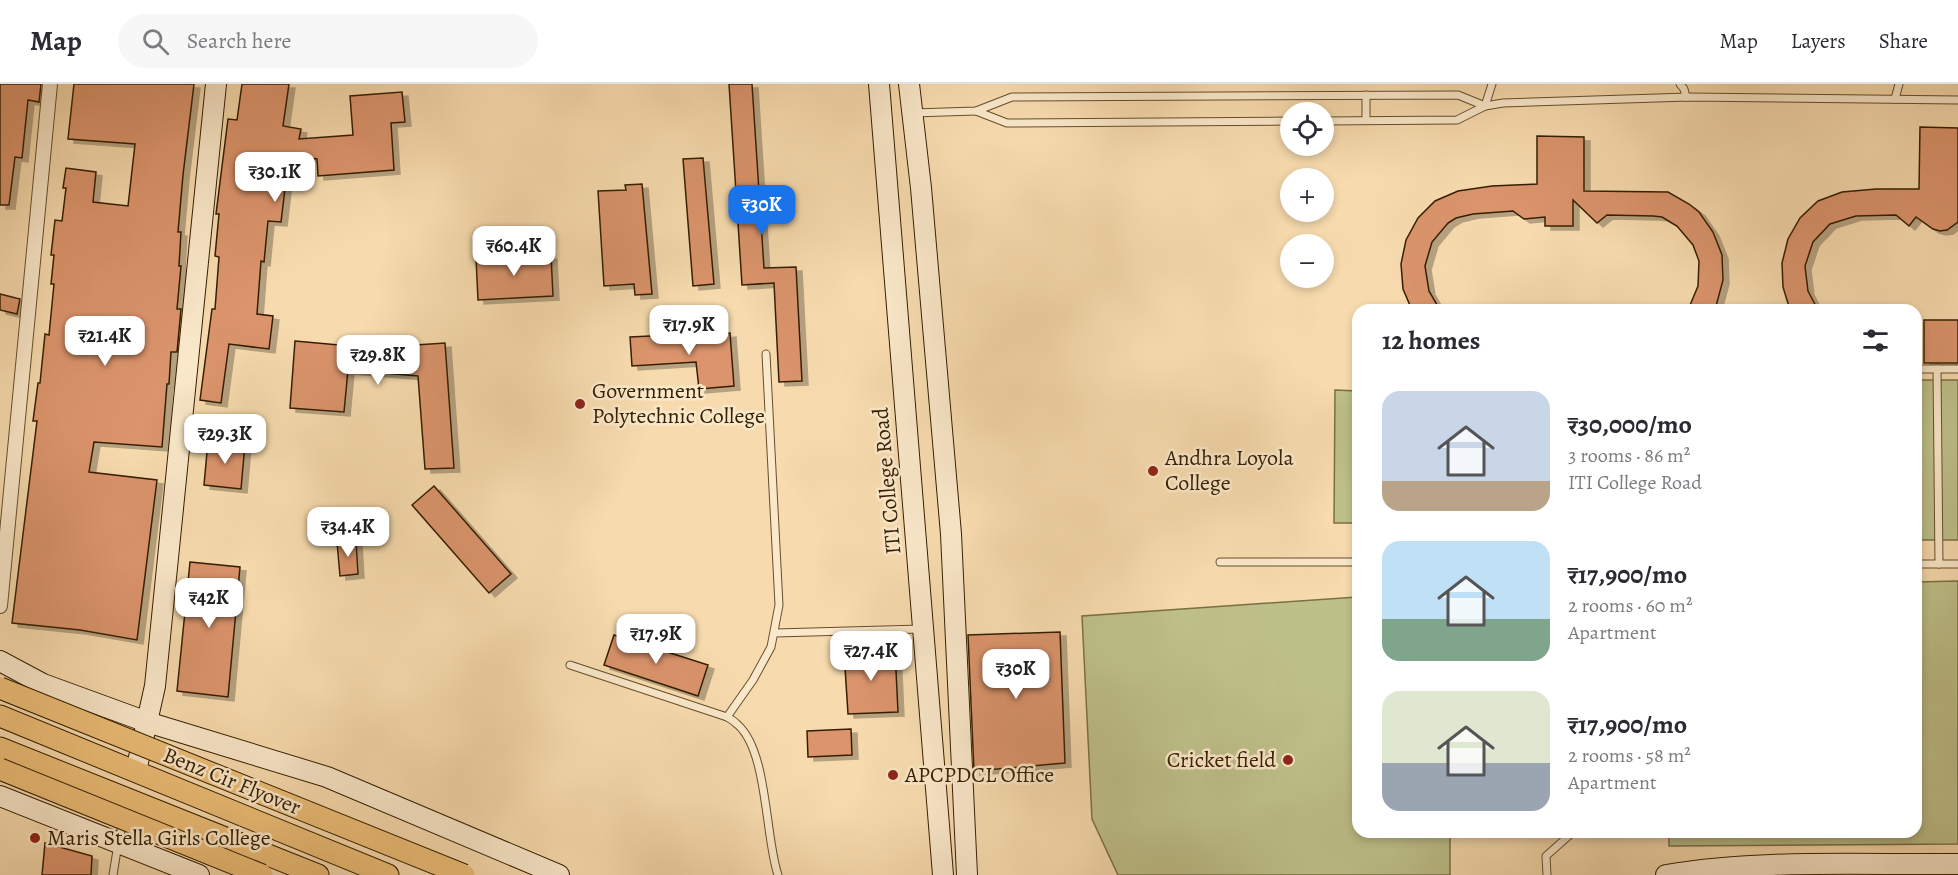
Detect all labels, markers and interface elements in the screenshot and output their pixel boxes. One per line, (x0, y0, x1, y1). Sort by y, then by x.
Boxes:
search box (118, 14, 538, 68)
text: Map (30, 22, 82, 60)
icon: search (139, 25, 172, 58)
text: Search here (187, 26, 291, 56)
text: Map (1719, 27, 1758, 55)
text: Layers (1791, 27, 1846, 55)
text: Share (1879, 27, 1928, 55)
map controls (1280, 102, 1334, 288)
button: locate (1280, 102, 1334, 156)
pin: ₹30.1K (226, 152, 324, 203)
text: ₹30.1K (249, 158, 301, 185)
button: + (1280, 168, 1334, 222)
pin: ₹30K (726, 185, 798, 236)
text: ₹30K (742, 191, 782, 218)
pin: ₹60.4K (465, 226, 563, 277)
text: ₹60.4K (487, 232, 541, 259)
button: − (1280, 234, 1334, 288)
pin: ₹17.9K (640, 305, 738, 356)
text: ₹17.9K (663, 311, 715, 338)
pin: ₹21.4K (56, 316, 154, 367)
text: ₹21.4K (79, 322, 131, 349)
text: 12 homes (1382, 323, 1480, 358)
icon: filters (1859, 324, 1892, 357)
pin: ₹29.8K (329, 335, 427, 386)
text: ₹29.8K (351, 341, 405, 368)
place label: Government Polytechnic College (592, 376, 765, 431)
marker: Government Polytechnic College (573, 397, 587, 411)
street label: ITI College Road (866, 406, 908, 556)
text: ₹30,000/mo (1568, 407, 1692, 442)
pin: ₹29.3K (176, 414, 274, 465)
icon: home (1430, 415, 1502, 487)
text: ₹29.3K (198, 420, 252, 447)
text: 3 rooms · 86 m² (1568, 442, 1690, 469)
place label: Andhra Loyola College (1164, 443, 1294, 498)
marker: Andhra Loyola College (1146, 464, 1160, 478)
text: ITI College Road (1568, 469, 1702, 496)
pin: ₹34.4K (299, 507, 397, 558)
text: ₹34.4K (321, 513, 375, 540)
text: ₹17,900/mo (1568, 557, 1687, 592)
icon: home (1430, 565, 1502, 637)
pin: ₹42K (173, 578, 245, 629)
text: ₹42K (189, 584, 229, 611)
text: 2 rooms · 60 m² (1568, 592, 1692, 619)
pin: ₹17.9K (607, 614, 705, 665)
text: Apartment (1568, 619, 1657, 646)
text: ₹17.9K (630, 620, 682, 647)
pin: ₹27.4K (822, 631, 920, 682)
text: ₹27.4K (844, 637, 898, 664)
pin: ₹30K (980, 649, 1052, 700)
text: ₹30K (996, 655, 1036, 682)
text: ₹17,900/mo (1568, 707, 1687, 742)
icon: home (1430, 715, 1502, 787)
street label: Benz Cir Flyover (159, 740, 305, 822)
text: 2 rooms · 58 m² (1568, 742, 1691, 769)
place label: Cricket field (1167, 745, 1276, 775)
marker: Cricket field (1281, 753, 1295, 767)
place label: APCPDCL Office (904, 760, 1054, 790)
marker: APCPDCL Office (886, 768, 900, 782)
text: Apartment (1568, 769, 1657, 796)
place label: Maris Stella Girls College (47, 823, 271, 853)
marker: Maris Stella Girls College (28, 831, 42, 845)

